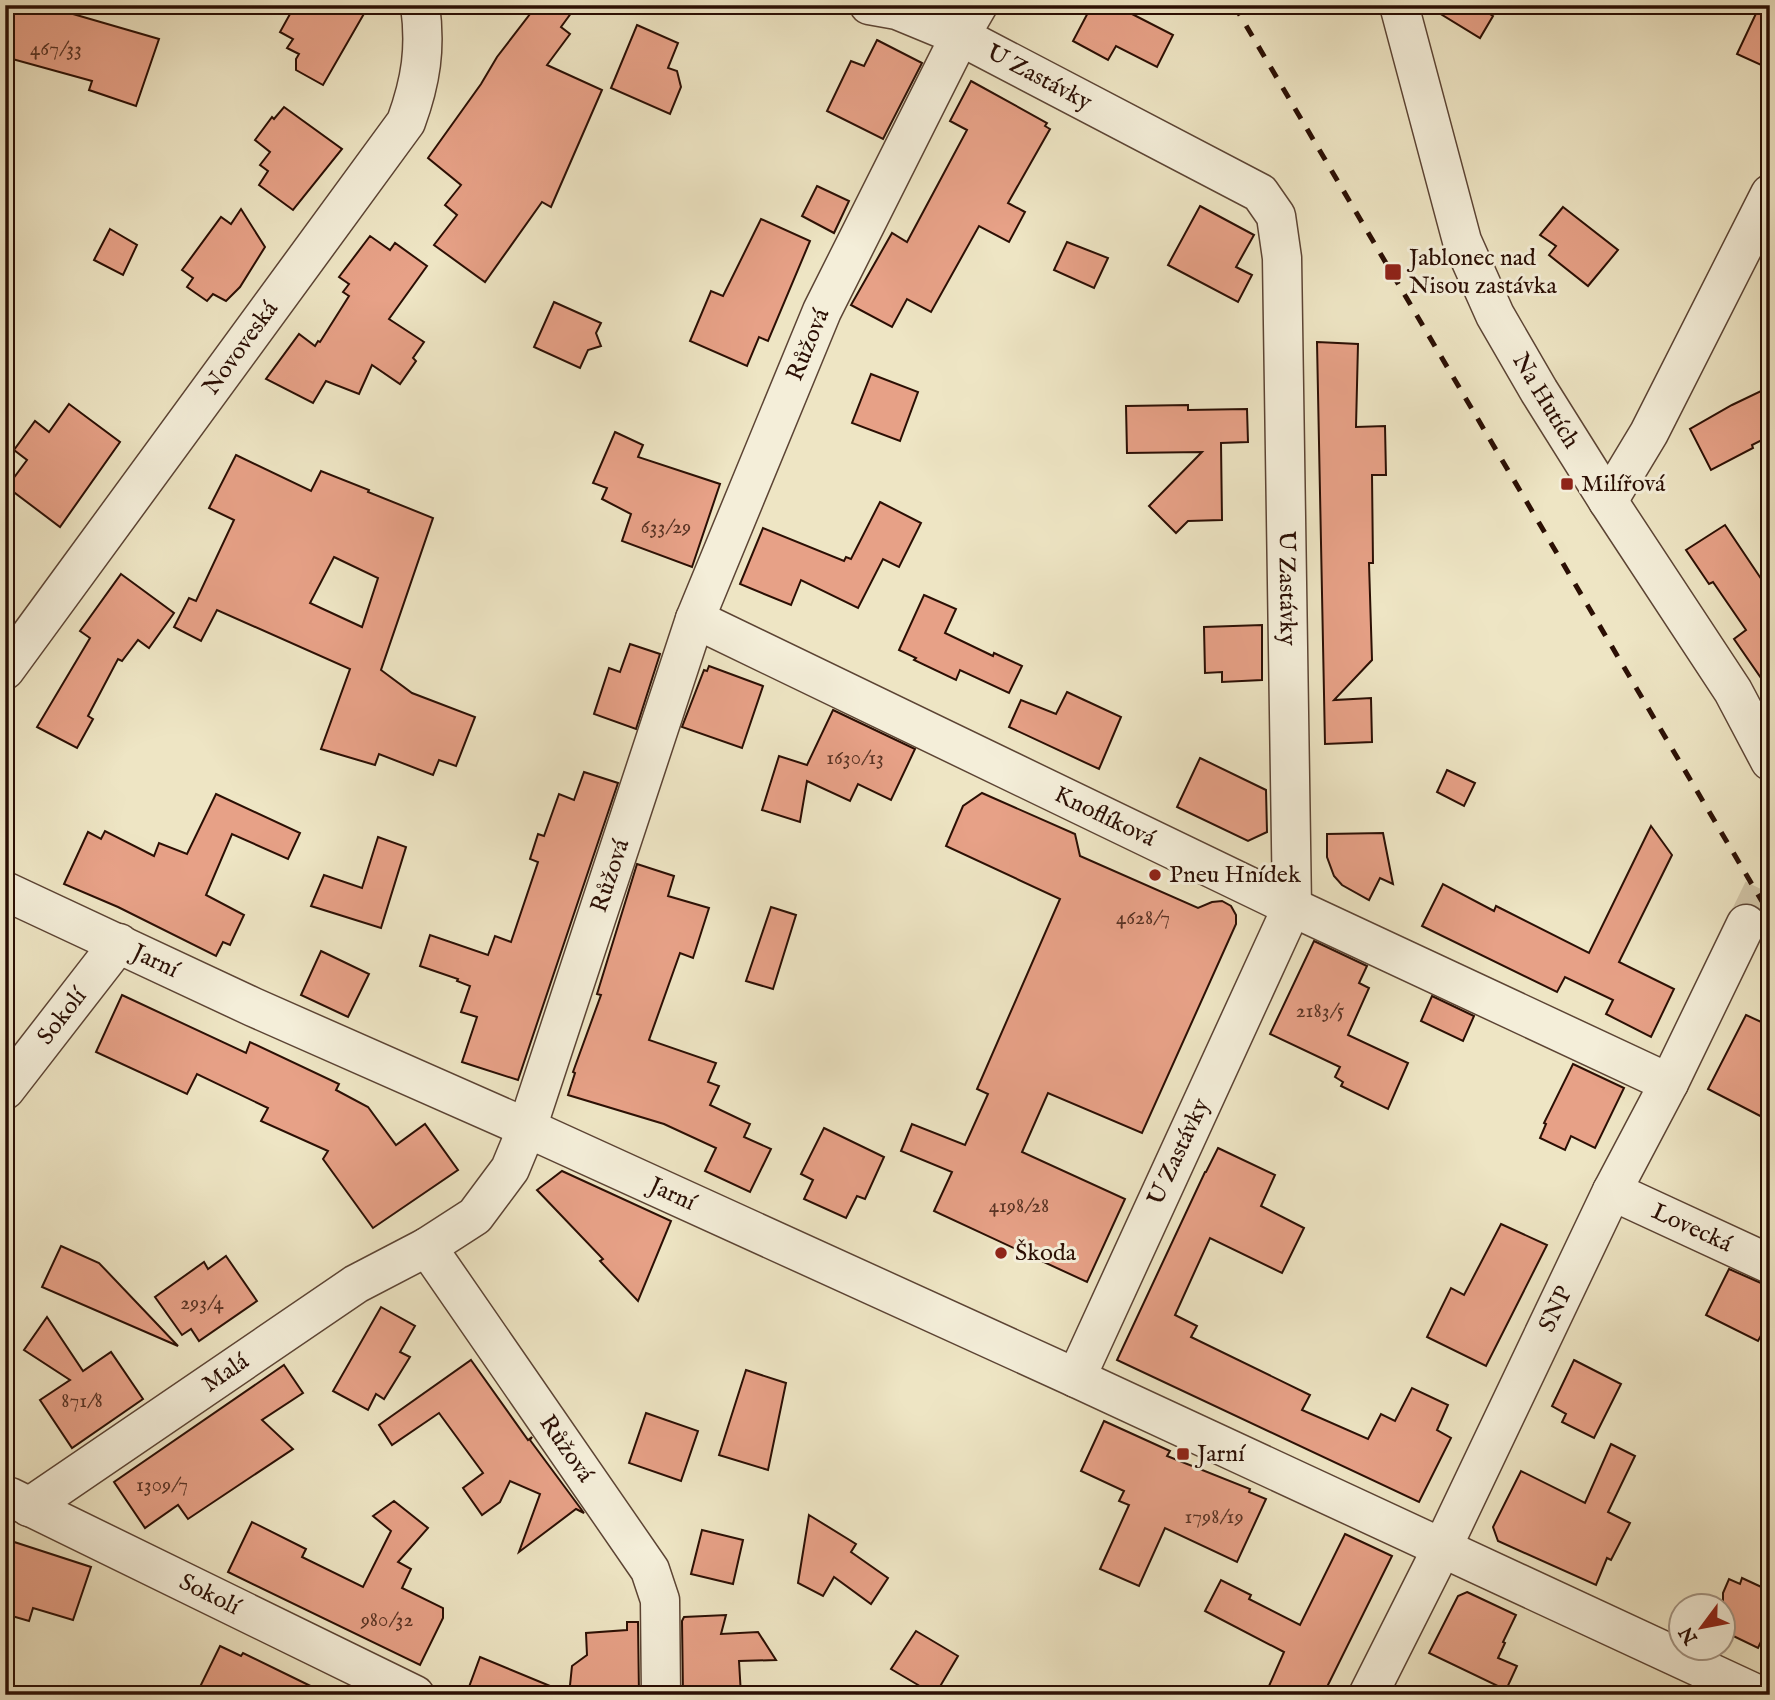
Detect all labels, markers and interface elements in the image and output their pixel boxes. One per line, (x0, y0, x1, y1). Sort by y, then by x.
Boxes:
house number: 467/33 (30, 36, 82, 63)
street label: U Zastávky (981, 37, 1097, 118)
place label: Jablonec nad Nisou zastávka (1406, 243, 1557, 302)
marker: Jablonec nad Nisou zastávka (1383, 262, 1403, 282)
street label: Novoveská (196, 294, 286, 401)
street label: Růžová (779, 303, 837, 385)
street label: Na Hutích (1505, 348, 1587, 454)
place label: Milířová (1581, 469, 1666, 500)
marker: Milířová (1559, 476, 1575, 492)
house number: 633/29 (641, 514, 691, 541)
street label: U Zastávky (1271, 531, 1303, 646)
house number: 1630/13 (826, 745, 884, 772)
street label: Knoflíková (1049, 779, 1161, 855)
street label: Růžová (584, 834, 637, 916)
place label: Pneu Hnídek (1169, 860, 1301, 891)
marker: Pneu Hnídek (1147, 867, 1163, 883)
house number: 4628/7 (1116, 905, 1170, 932)
street label: Jarní (125, 936, 185, 986)
street label: Sokolí (30, 981, 95, 1051)
house number: 2183/5 (1296, 998, 1345, 1025)
street label: U Zastávky (1141, 1093, 1217, 1210)
street label: Jarní (642, 1169, 702, 1219)
house number: 4198/28 (989, 1193, 1049, 1220)
street label: Lovecká (1647, 1196, 1738, 1260)
place label: Škoda (1015, 1238, 1077, 1269)
marker: Škoda (993, 1245, 1009, 1261)
street label: SNP (1532, 1281, 1580, 1337)
house number: 293/4 (180, 1290, 224, 1317)
street label: Malá (196, 1346, 255, 1400)
house number: 871/8 (61, 1388, 103, 1415)
street label: Růžová (532, 1409, 601, 1489)
place label: Jarní (1194, 1439, 1246, 1470)
marker: Jarní (1175, 1446, 1191, 1462)
house number: 1309/7 (136, 1472, 188, 1499)
house number: 1798/19 (1184, 1504, 1244, 1531)
street label: Sokolí (174, 1567, 246, 1623)
north arrow (1666, 1592, 1736, 1662)
house number: 980/32 (360, 1607, 413, 1634)
text: N (1674, 1621, 1704, 1649)

